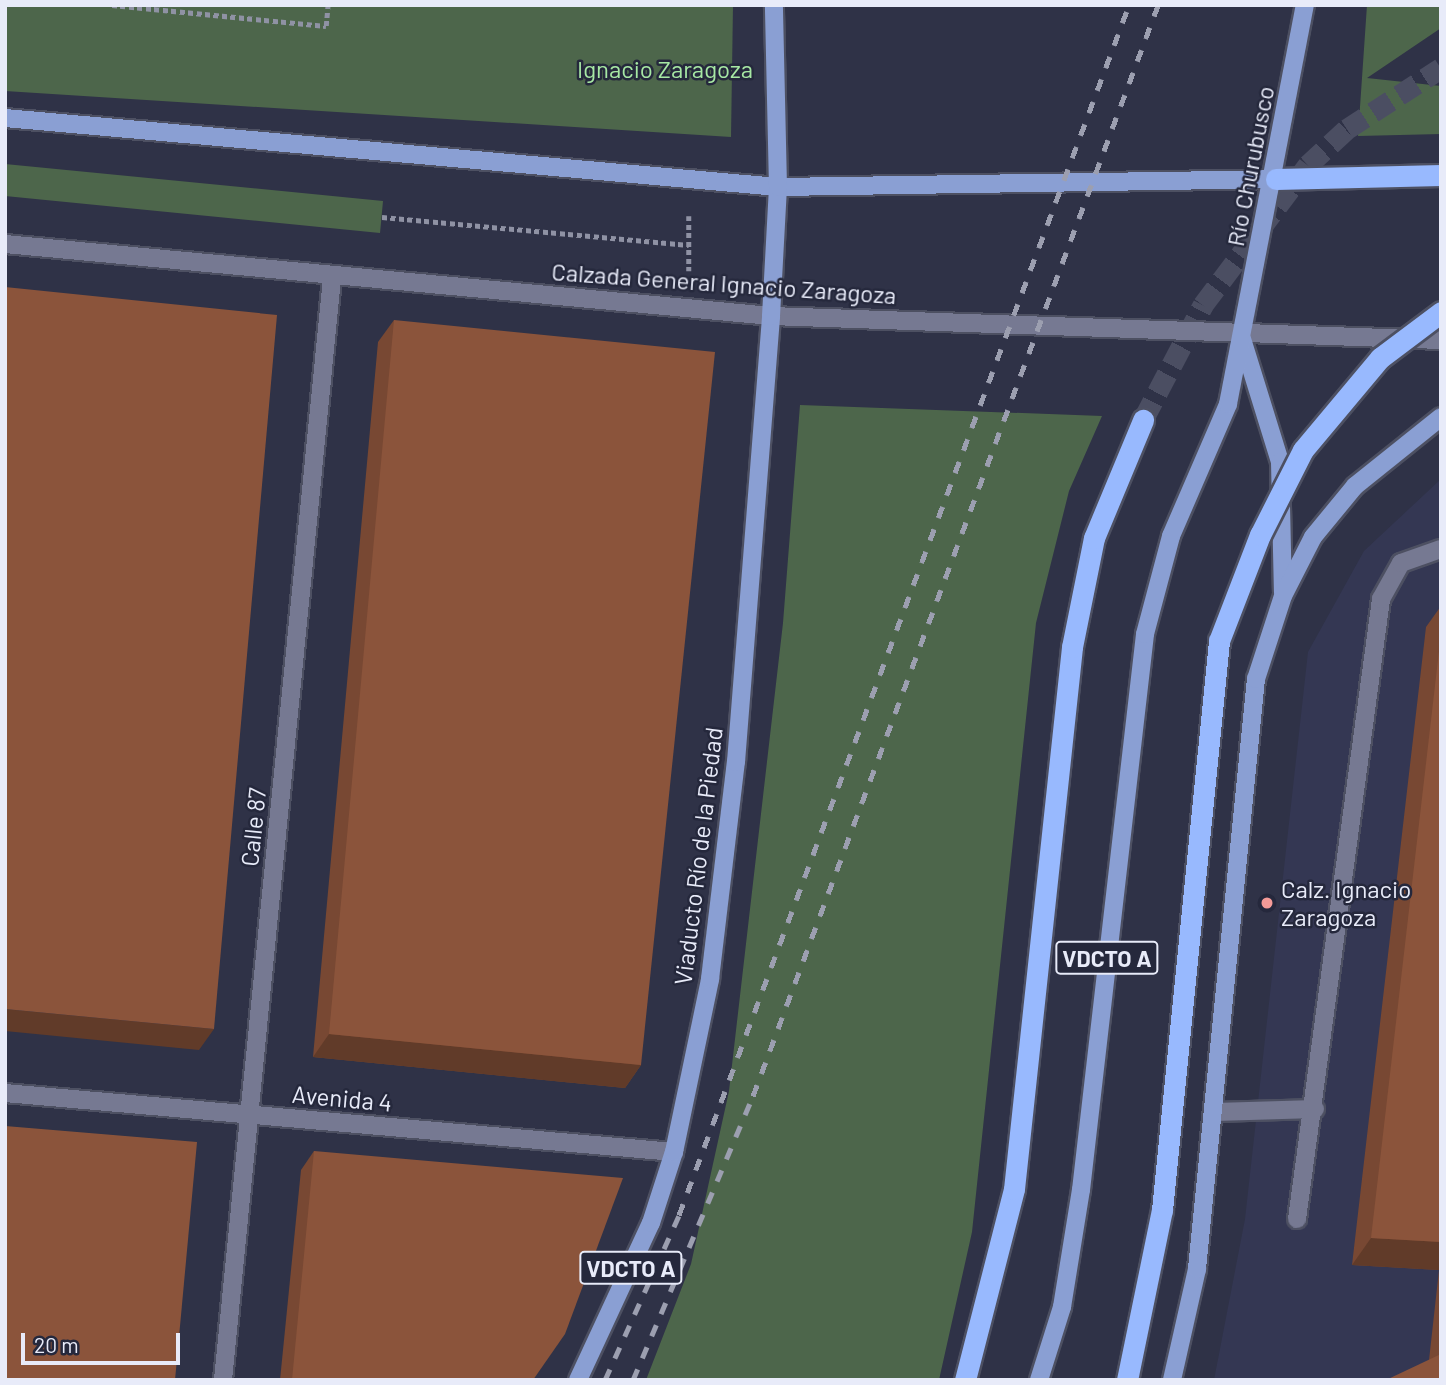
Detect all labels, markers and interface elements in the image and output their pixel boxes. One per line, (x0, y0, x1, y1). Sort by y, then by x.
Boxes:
park label: Ignacio Zaragoza (577, 55, 753, 83)
street label: Río Churubusco (1220, 83, 1280, 249)
street label: Calzada General Ignacio Zaragoza (551, 257, 897, 309)
street label: Viaducto Río de la Piedad (668, 725, 728, 987)
street label: Calle 87 (235, 786, 271, 868)
place label: Calz. Ignacio Zaragoza (1281, 875, 1411, 931)
marker: Calz. Ignacio Zaragoza (1259, 895, 1275, 911)
road number: VDCTO A (1054, 939, 1160, 978)
street label: Avenida 4 (291, 1079, 393, 1117)
road number: VDCTO A (578, 1248, 684, 1288)
scale bar (24, 1318, 184, 1362)
text: 20 m (34, 1332, 79, 1357)

